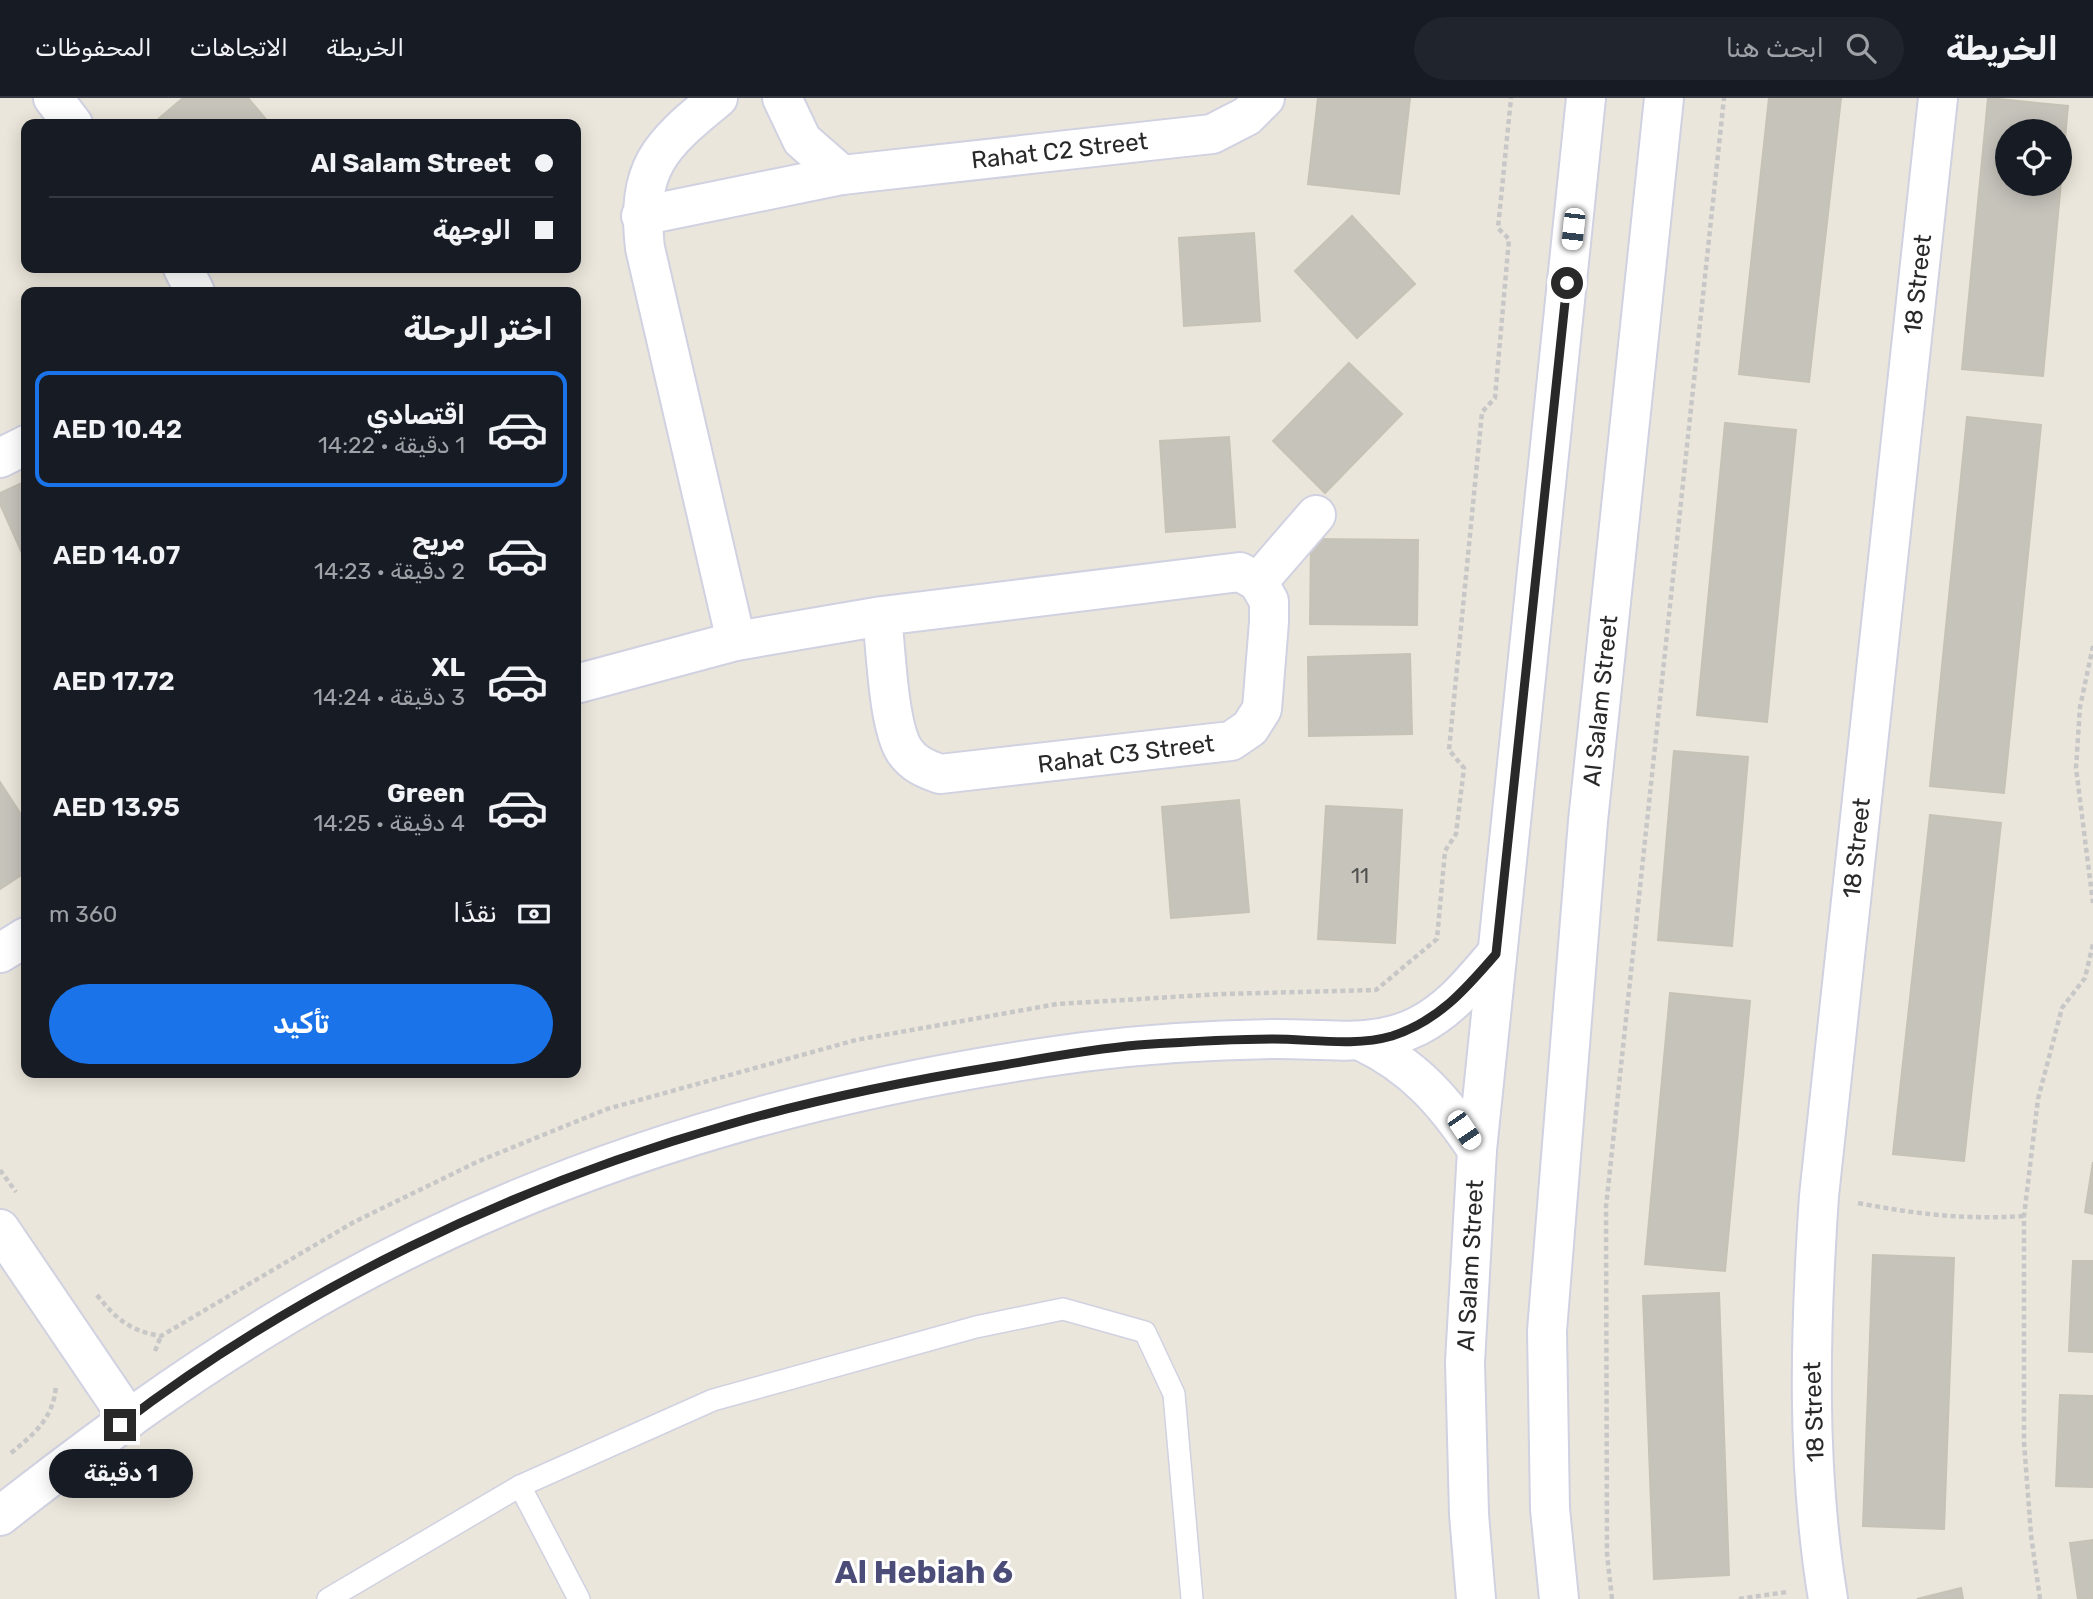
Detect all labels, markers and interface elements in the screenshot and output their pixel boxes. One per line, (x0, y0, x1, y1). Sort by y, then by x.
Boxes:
search box (1414, 17, 1904, 80)
icon: search (1842, 29, 1880, 67)
text: الخريطة (1946, 29, 2058, 68)
text: ابحث هنا (1726, 33, 1824, 64)
text: المحفوظات (35, 34, 152, 62)
text: الاتجاهات (190, 34, 288, 62)
text: الخريطة (326, 34, 404, 62)
map controls (1995, 119, 2072, 196)
button: locate (1995, 119, 2072, 196)
street label: Rahat C2 Street (970, 127, 1149, 175)
text: Al Salam Street (311, 148, 511, 179)
car (1561, 207, 1586, 251)
text: الوجهة (433, 215, 511, 246)
street label: 18 Street (1898, 233, 1937, 336)
route start (1551, 267, 1583, 299)
text: اختر الرحلة (403, 310, 553, 348)
icon: car (486, 398, 549, 461)
text: اقتصادي (366, 400, 465, 431)
text: AED 10.42 (53, 414, 182, 445)
text: 1 دقيقة · 14:22 (318, 431, 465, 459)
icon: car (486, 524, 549, 587)
text: مريح (412, 526, 465, 557)
text: AED 14.07 (53, 540, 180, 571)
text: 2 دقيقة · 14:23 (314, 557, 465, 585)
street label: Al Salam Street (1578, 614, 1624, 788)
icon: car (486, 650, 549, 713)
text: XL (432, 652, 465, 683)
text: AED 17.72 (53, 666, 175, 697)
text: 3 دقيقة · 14:24 (313, 683, 465, 711)
street label: Rahat C3 Street (1036, 729, 1216, 779)
icon: car (486, 776, 549, 839)
text: Green (387, 778, 465, 809)
text: AED 13.95 (53, 792, 180, 823)
street label: 18 Street (1837, 796, 1876, 900)
text: 4 دقيقة · 14:25 (313, 809, 465, 837)
house number: 11 (1351, 863, 1369, 888)
icon: cash (515, 895, 553, 933)
text: نقدًا (453, 898, 497, 929)
text: 360 m (49, 900, 117, 928)
button: تأكيد (49, 984, 553, 1064)
car (1444, 1107, 1485, 1153)
street label: Al Salam Street (1452, 1179, 1489, 1352)
street label: 18 Street (1798, 1361, 1830, 1463)
route end (104, 1409, 136, 1441)
callout: 1 دقيقة (48, 1450, 192, 1498)
text: 1 دقيقة (84, 1459, 158, 1487)
district label: Al Hebiah 6 (835, 1553, 1013, 1591)

